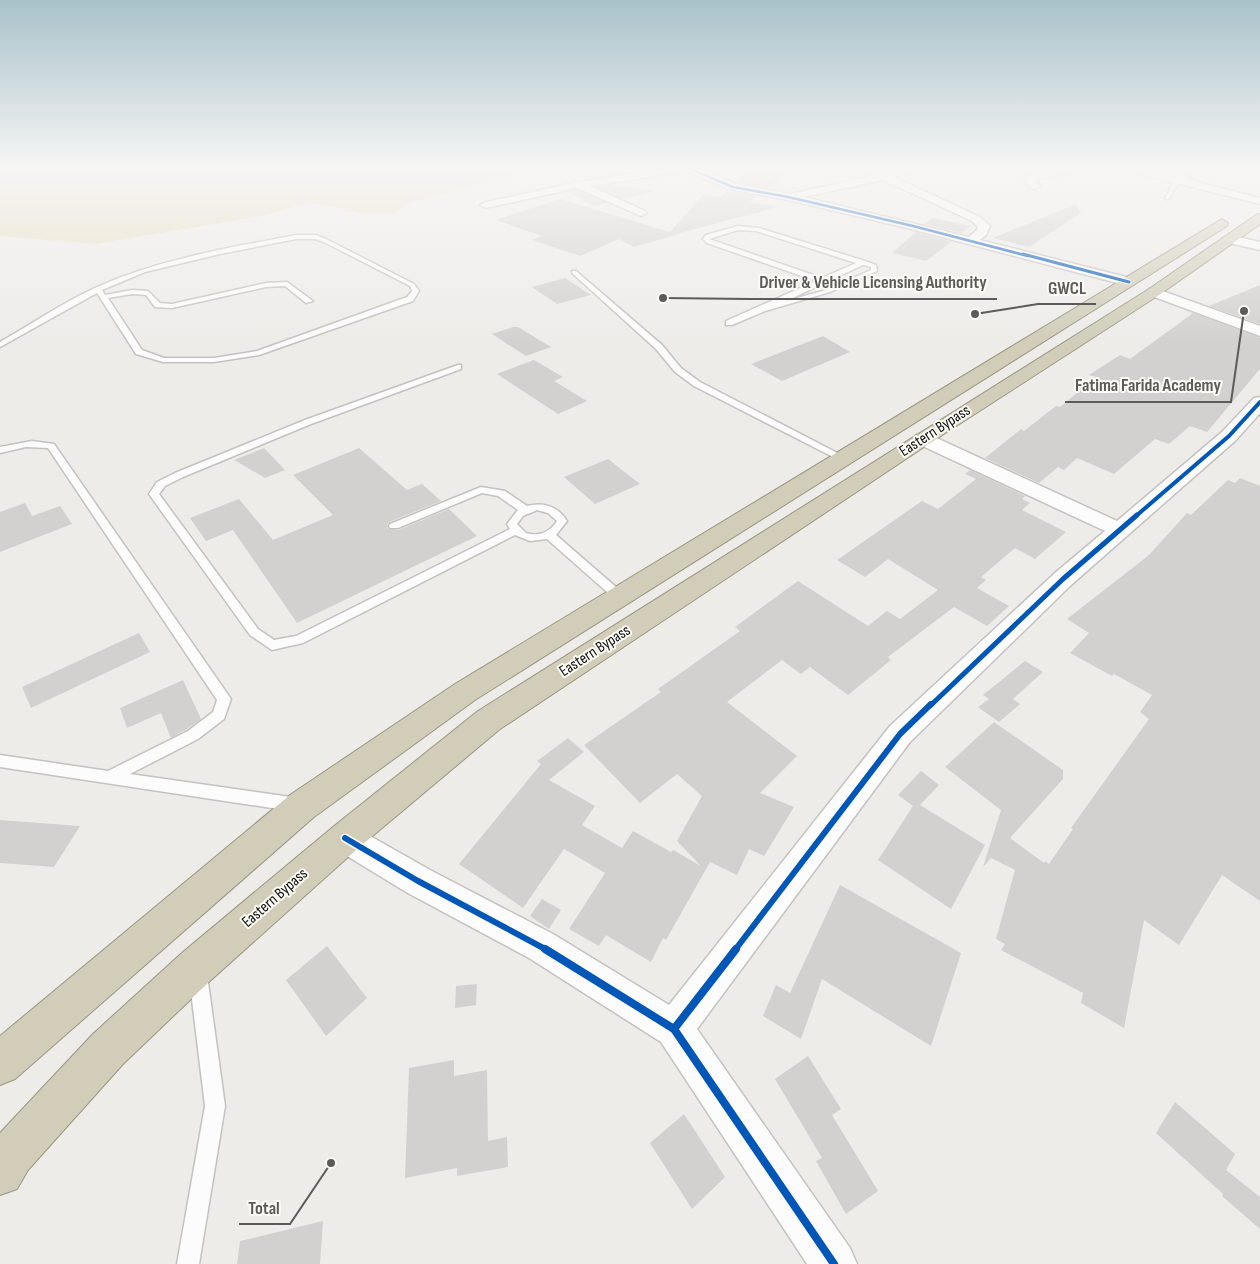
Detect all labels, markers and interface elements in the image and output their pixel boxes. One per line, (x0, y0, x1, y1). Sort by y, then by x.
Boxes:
callout: Driver & Vehicle Licensing Authority (749, 266, 997, 299)
callout: GWCL (1038, 271, 1096, 304)
text: Driver & Vehicle Licensing Authority (759, 272, 987, 293)
text: GWCL (1048, 278, 1086, 299)
callout: Fatima Farida Academy (1065, 369, 1231, 402)
text: Fatima Farida Academy (1075, 375, 1221, 396)
street label: Eastern Bypass (896, 401, 974, 461)
street label: Eastern Bypass (556, 621, 634, 681)
street label: Eastern Bypass (238, 864, 312, 932)
callout: Total (239, 1191, 290, 1224)
text: Total (248, 1198, 280, 1219)

